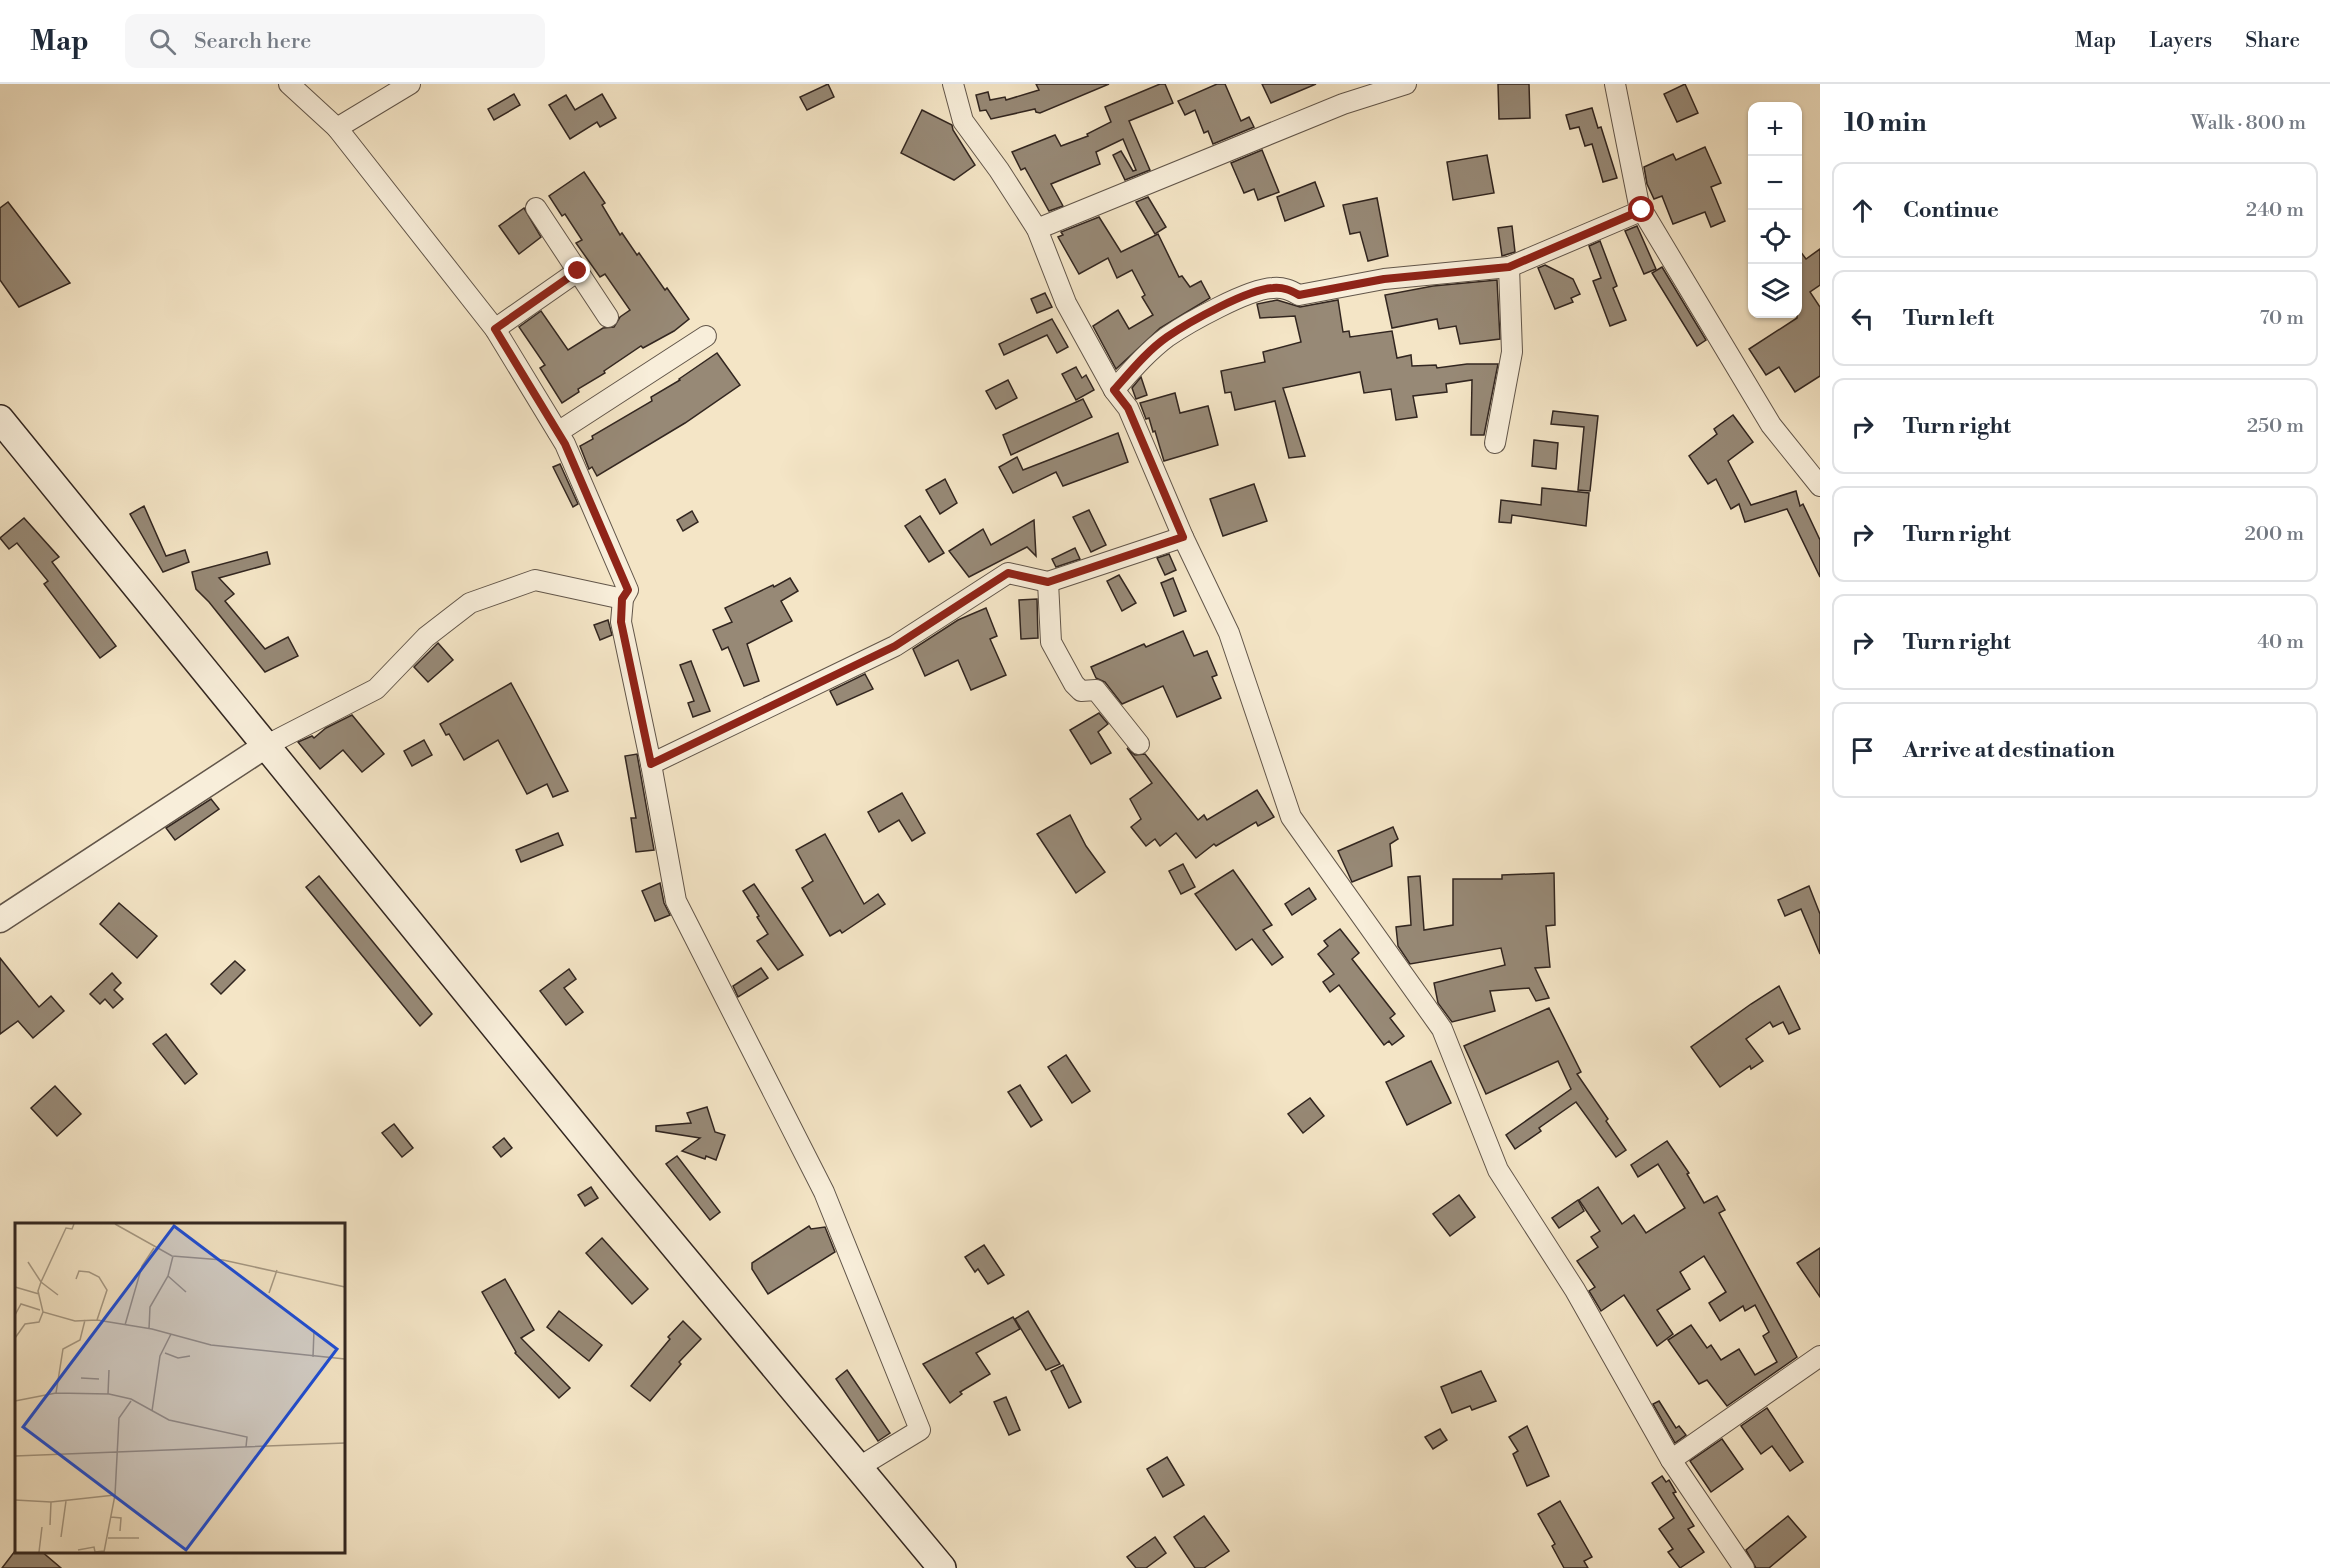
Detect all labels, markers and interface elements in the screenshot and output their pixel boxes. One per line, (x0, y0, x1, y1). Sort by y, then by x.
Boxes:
search box (125, 14, 545, 68)
text: Map (30, 24, 89, 59)
icon: search (146, 25, 179, 58)
text: Search here (194, 28, 311, 55)
text: Map (2075, 28, 2116, 54)
text: Layers (2149, 28, 2212, 54)
text: Share (2245, 28, 2300, 54)
map controls (1748, 102, 1802, 318)
button: + (1748, 102, 1802, 156)
text: 10 min (1844, 107, 1927, 139)
text: Walk · 800 m (2191, 111, 2306, 136)
button: − (1748, 156, 1802, 210)
icon: ahead (1846, 194, 1879, 227)
route start (1628, 196, 1654, 222)
text: Continue (1903, 197, 1999, 224)
text: 240 m (2246, 198, 2304, 223)
button: locate (1748, 210, 1802, 264)
route end (564, 257, 590, 283)
button: layers (1748, 264, 1802, 318)
icon: left (1846, 302, 1879, 335)
text: Turn left (1903, 305, 1994, 332)
text: 70 m (2260, 306, 2304, 331)
icon: right (1846, 410, 1879, 443)
text: Turn right (1903, 413, 2011, 440)
text: 250 m (2247, 414, 2304, 439)
icon: right (1846, 518, 1879, 551)
text: Turn right (1903, 521, 2011, 548)
text: 200 m (2244, 522, 2304, 547)
icon: right (1846, 626, 1879, 659)
text: Turn right (1903, 629, 2011, 656)
text: 40 m (2257, 630, 2304, 655)
icon: arrive (1846, 734, 1879, 767)
text: Arrive at destination (1903, 737, 2115, 764)
inset map (15, 1223, 345, 1553)

